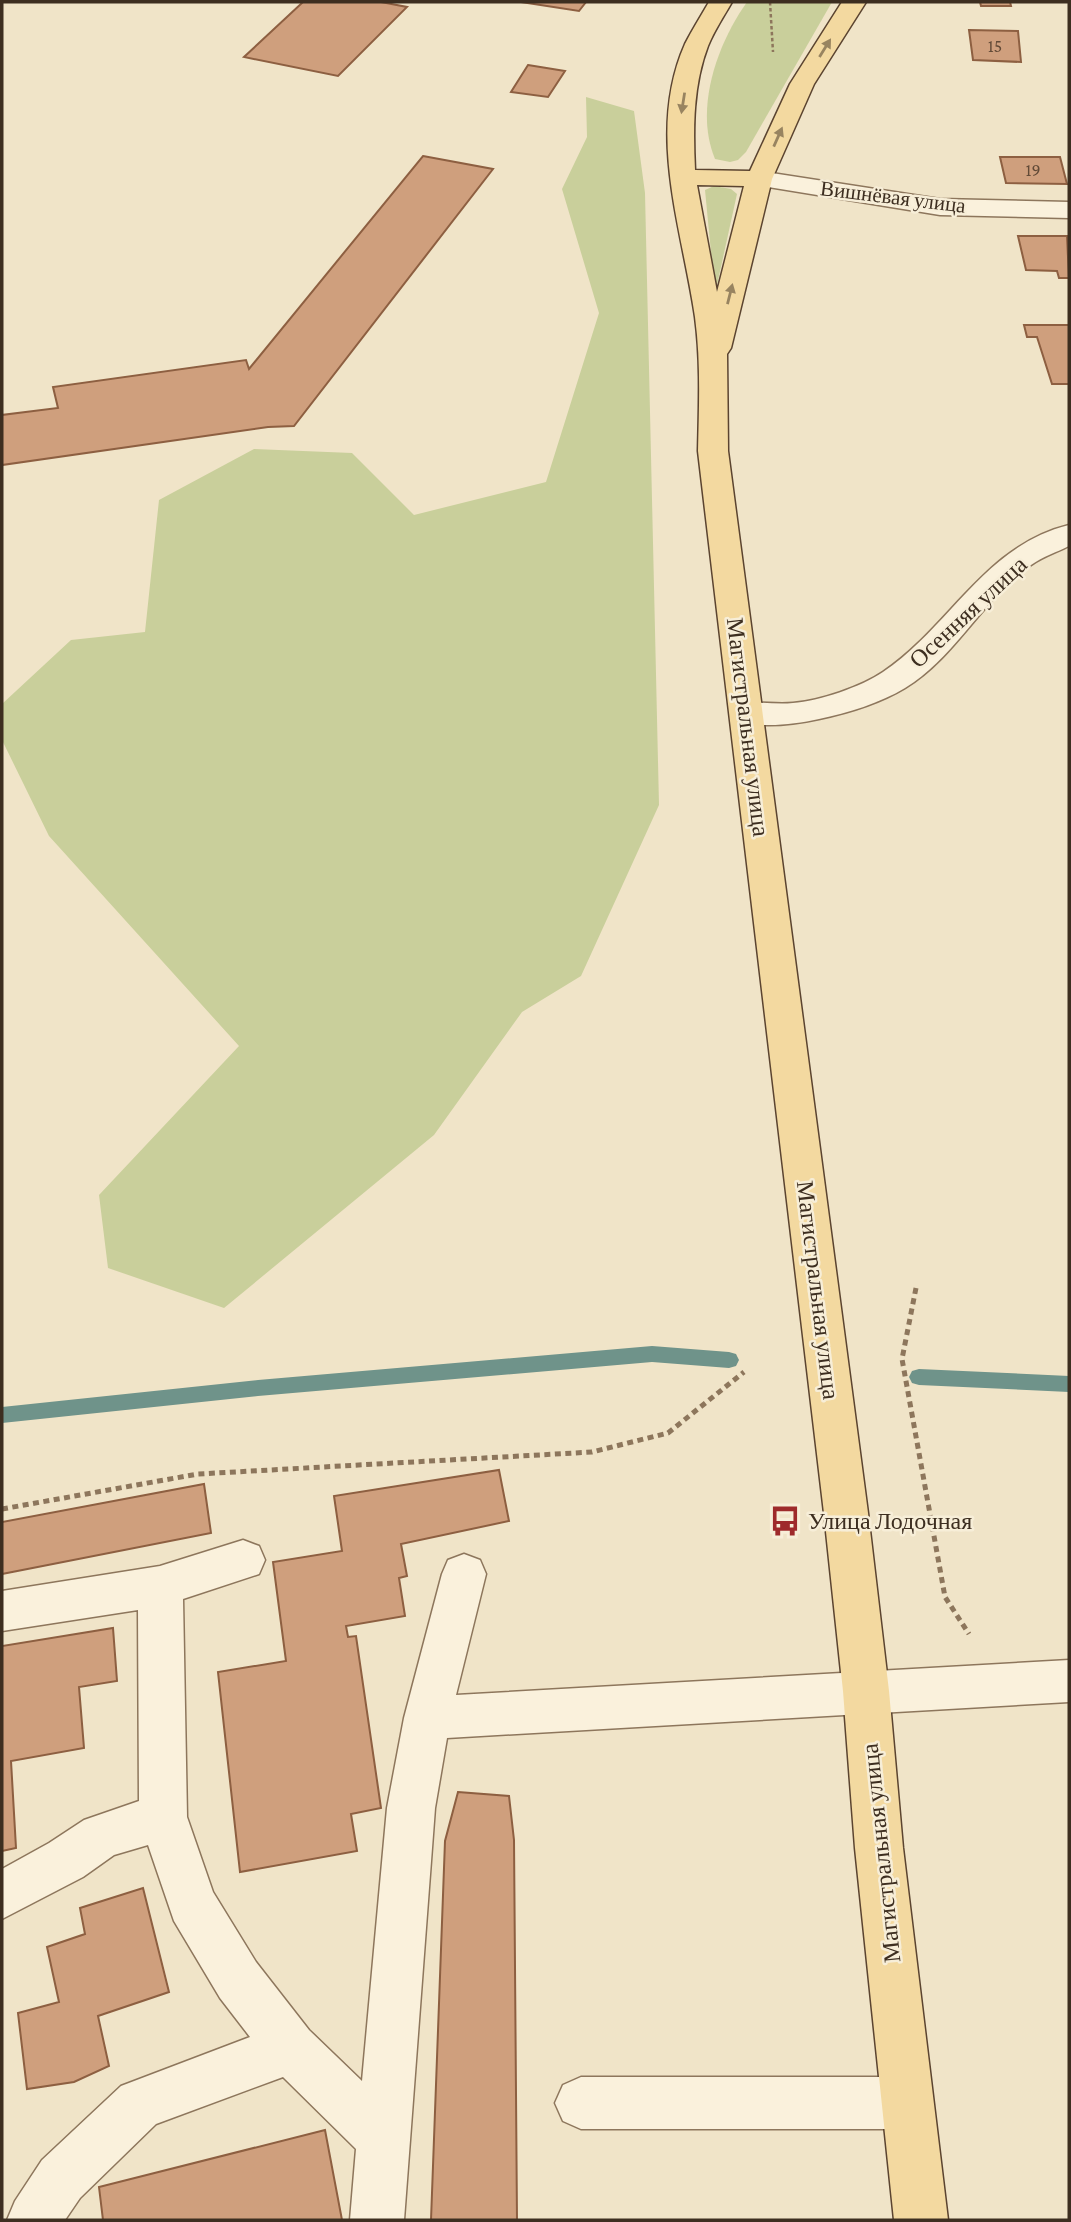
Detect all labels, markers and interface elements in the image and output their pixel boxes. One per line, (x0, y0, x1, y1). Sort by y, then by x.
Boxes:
house number: 15 (988, 36, 1002, 56)
one-way arrow (818, 38, 831, 58)
one-way arrow (677, 92, 688, 114)
one-way arrow (772, 127, 784, 147)
house number: 19 (1025, 160, 1041, 180)
street label: Вишнёвая улица (819, 176, 968, 218)
one-way arrow (725, 283, 736, 305)
street label: Осенняя улица (903, 550, 1032, 673)
street label: Магистральная улица (722, 616, 775, 838)
street label: Магистральная улица (792, 1179, 845, 1401)
bus stop icon: Улица Лодочная (768, 1504, 802, 1538)
place label: Улица Лодочная (808, 1507, 972, 1534)
street label: Магистральная улица (856, 1742, 905, 1964)

